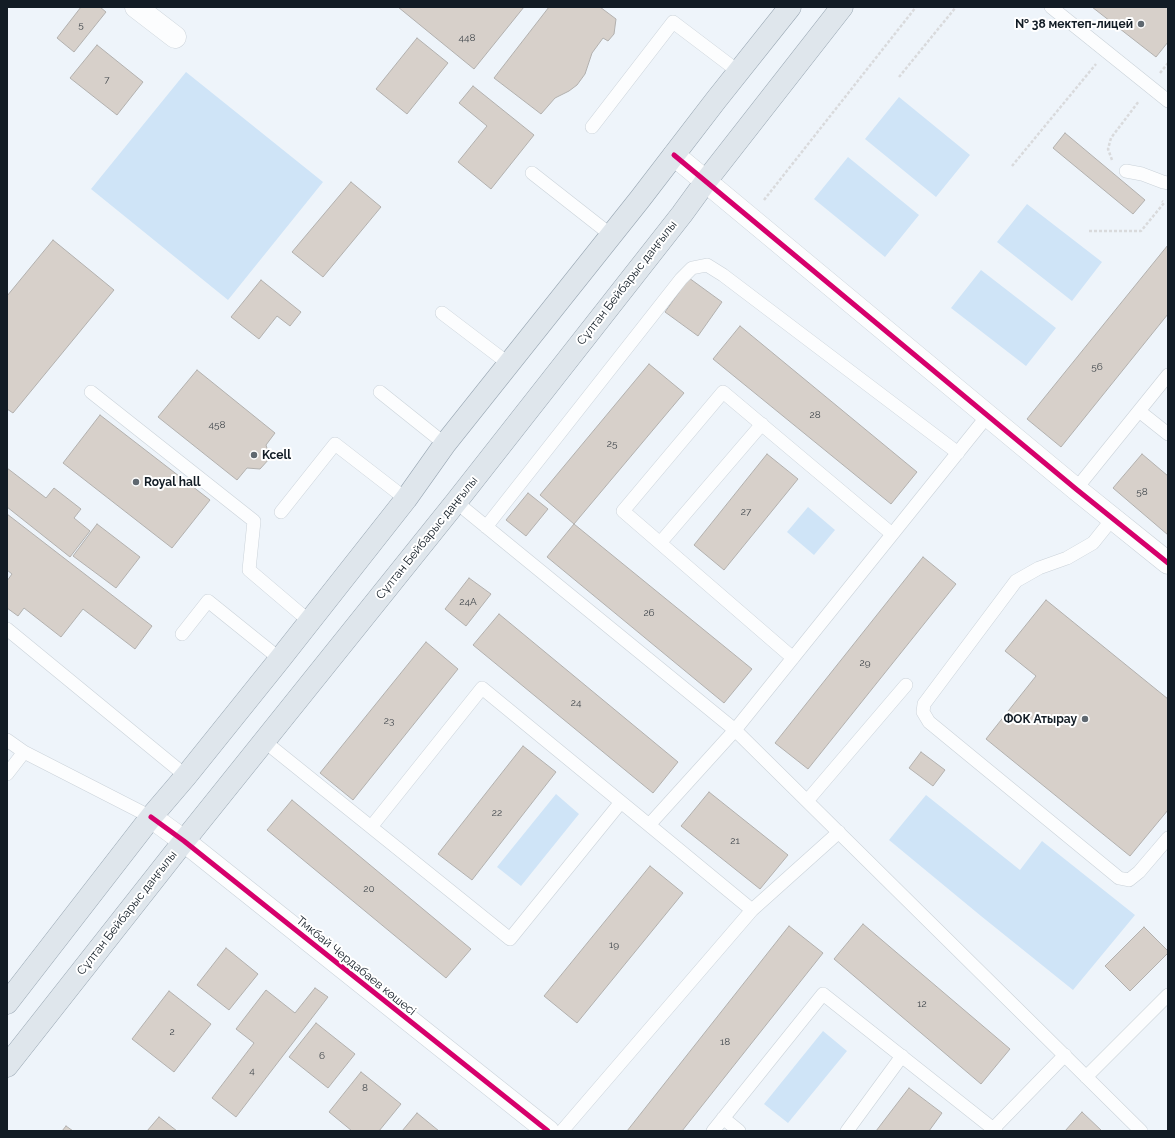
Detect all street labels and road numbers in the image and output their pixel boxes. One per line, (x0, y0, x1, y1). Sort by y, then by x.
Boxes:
street label: Сұлтан Бейбарыс даңғылы (574, 218, 680, 348)
street label: Сұлтан Бейбарыс даңғылы (373, 474, 481, 602)
street label: Сұлтан Бейбарыс даңғылы (74, 848, 180, 978)
street label: Тмкбай Чердабаев көшесі (293, 913, 419, 1019)

